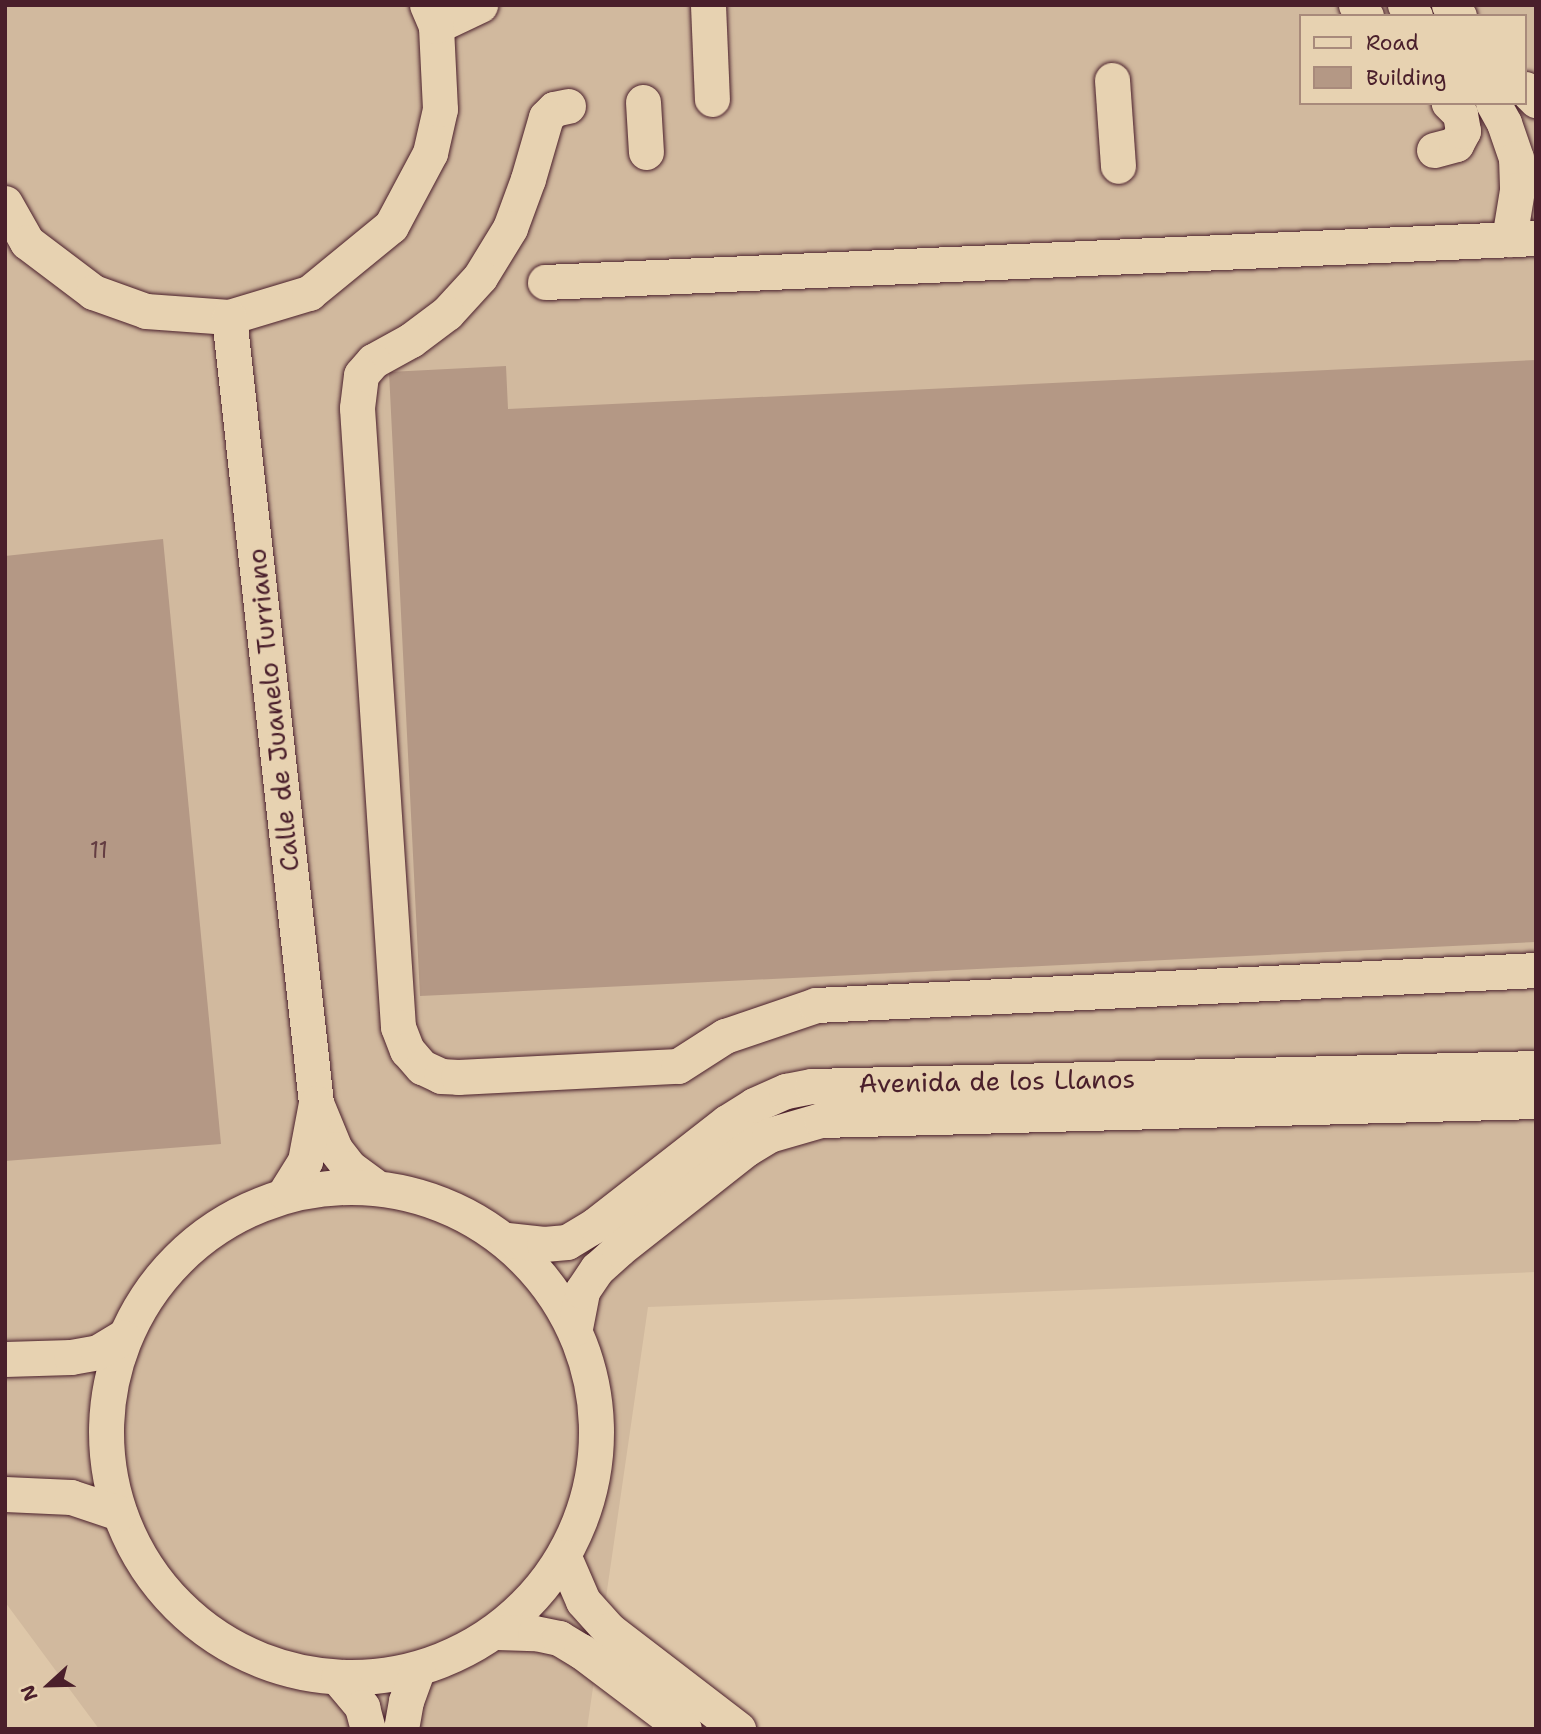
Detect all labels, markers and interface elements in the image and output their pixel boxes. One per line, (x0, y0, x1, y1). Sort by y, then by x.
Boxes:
legend (1300, 14, 1527, 105)
text: Road (1366, 29, 1419, 57)
text: Building (1366, 64, 1446, 92)
street label: Calle de Juanelo Turriano (241, 547, 305, 873)
house number: 11 (90, 836, 108, 864)
street label: Avenida de los Llanos (858, 1063, 1136, 1099)
north arrow (14, 1650, 84, 1720)
text: N (15, 1681, 43, 1705)

